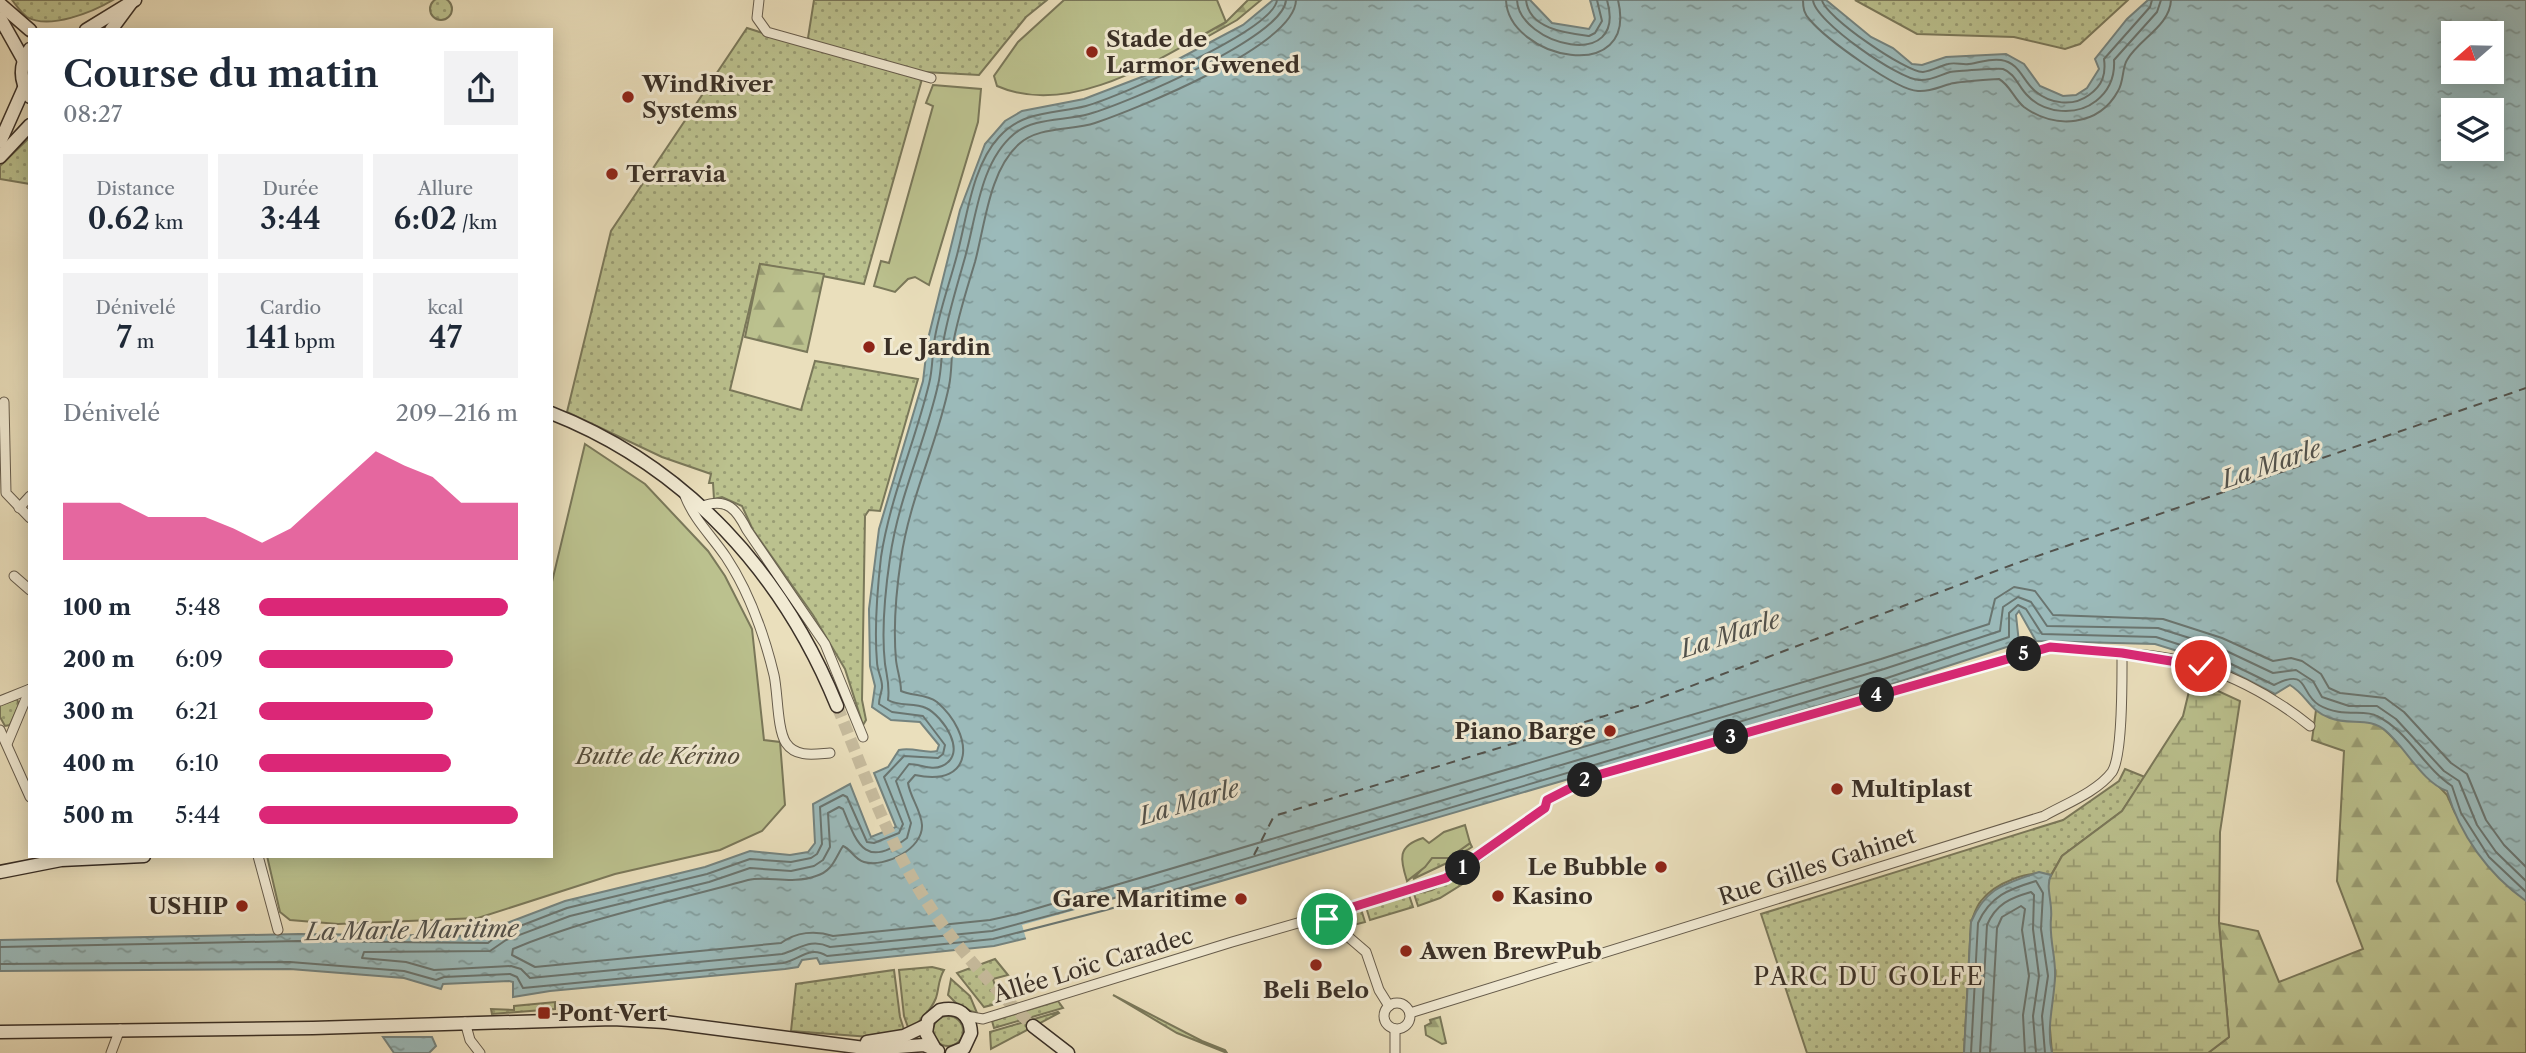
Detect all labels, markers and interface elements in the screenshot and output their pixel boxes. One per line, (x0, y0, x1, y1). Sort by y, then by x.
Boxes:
north arrow (2441, 21, 2504, 84)
map controls (2441, 21, 2504, 161)
place label: Stade de Larmor Gwened (1106, 25, 1301, 79)
marker: Stade de Larmor Gwened (1084, 44, 1100, 60)
text: Course du matin (63, 50, 379, 97)
button: share (444, 51, 518, 125)
place label: WindRiver Systems (641, 70, 774, 124)
marker: WindRiver Systems (620, 89, 636, 105)
button: layers (2441, 98, 2504, 161)
text: 08:27 (63, 100, 122, 128)
place label: Terravia (626, 160, 727, 188)
marker: Terravia (604, 166, 620, 182)
text: Distance (96, 177, 175, 200)
text: Durée (262, 177, 319, 200)
text: Allure (418, 177, 473, 200)
text: 0.62 (88, 200, 150, 237)
text: 3:44 (260, 200, 321, 237)
text: 6:02 (394, 200, 457, 237)
text: km (150, 211, 183, 234)
text: /km (457, 211, 497, 234)
text: Dénivelé (95, 296, 176, 319)
text: Cardio (260, 296, 321, 319)
text: kcal (428, 296, 463, 319)
text: 7 (116, 319, 132, 356)
text: 141 (246, 319, 290, 356)
text: 47 (429, 319, 462, 356)
text: m (132, 330, 155, 353)
text: bpm (290, 330, 335, 353)
place label: Le Jardin (883, 333, 991, 361)
marker: Le Jardin (861, 339, 877, 355)
text: Dénivelé (63, 399, 160, 427)
text: 209–216 m (396, 399, 518, 427)
water label: La Marle (2216, 433, 2326, 495)
text: 100 m (63, 593, 131, 621)
text: 5:48 (175, 593, 221, 621)
water label: La Marle (1674, 604, 1785, 664)
pin: 5 (2007, 636, 2042, 672)
pin (2171, 636, 2231, 696)
text: 5 (2018, 642, 2029, 665)
text: 200 m (63, 645, 135, 673)
text: 6:09 (175, 645, 223, 673)
icon: check (2182, 647, 2220, 685)
pin: 4 (1860, 678, 1895, 712)
text: 4 (1871, 683, 1882, 706)
text: 300 m (63, 697, 134, 725)
text: 6:21 (175, 697, 218, 725)
place label: Piano Barge (1454, 717, 1596, 745)
pin: 3 (1714, 720, 1748, 754)
marker: Piano Barge (1602, 723, 1618, 739)
text: 3 (1725, 725, 1736, 748)
park label: Butte de Kérino (574, 742, 740, 770)
text: 400 m (63, 749, 135, 777)
text: 6:10 (175, 749, 219, 777)
pin: 2 (1568, 762, 1602, 798)
text: 2 (1579, 768, 1590, 791)
water label: La Marle (1133, 773, 1244, 832)
place label: Multiplast (1851, 775, 1973, 803)
marker: Multiplast (1829, 781, 1845, 797)
text: 500 m (63, 801, 134, 829)
text: 5:44 (175, 801, 221, 829)
street label: Rue Gilles Gahinet (1715, 821, 1919, 911)
pin: 1 (1446, 850, 1480, 886)
place label: Le Bubble (1527, 853, 1647, 881)
text: 1 (1458, 856, 1467, 879)
marker: Le Bubble (1653, 859, 1669, 875)
place label: Kasino (1512, 882, 1593, 910)
place label: Gare Maritime (1053, 885, 1227, 913)
marker: Kasino (1490, 888, 1506, 904)
pin (1297, 889, 1357, 949)
marker: Gare Maritime (1233, 891, 1249, 907)
place label: USHIP (148, 892, 228, 920)
marker: USHIP (234, 898, 250, 914)
icon: arrive (1308, 900, 1346, 938)
water label: La Marle Maritime (303, 914, 520, 946)
street label: Allée Loïc Caradec (989, 921, 1196, 1009)
place label: Awen BrewPub (1419, 937, 1602, 965)
marker: Awen BrewPub (1398, 943, 1414, 959)
marker: Beli Belo (1308, 957, 1324, 973)
district label: PARC DU GOLFE (1753, 962, 1985, 991)
place label: Beli Belo (1263, 976, 1369, 1004)
place label: Pont Vert (558, 999, 668, 1027)
marker: Pont Vert (536, 1005, 552, 1021)

